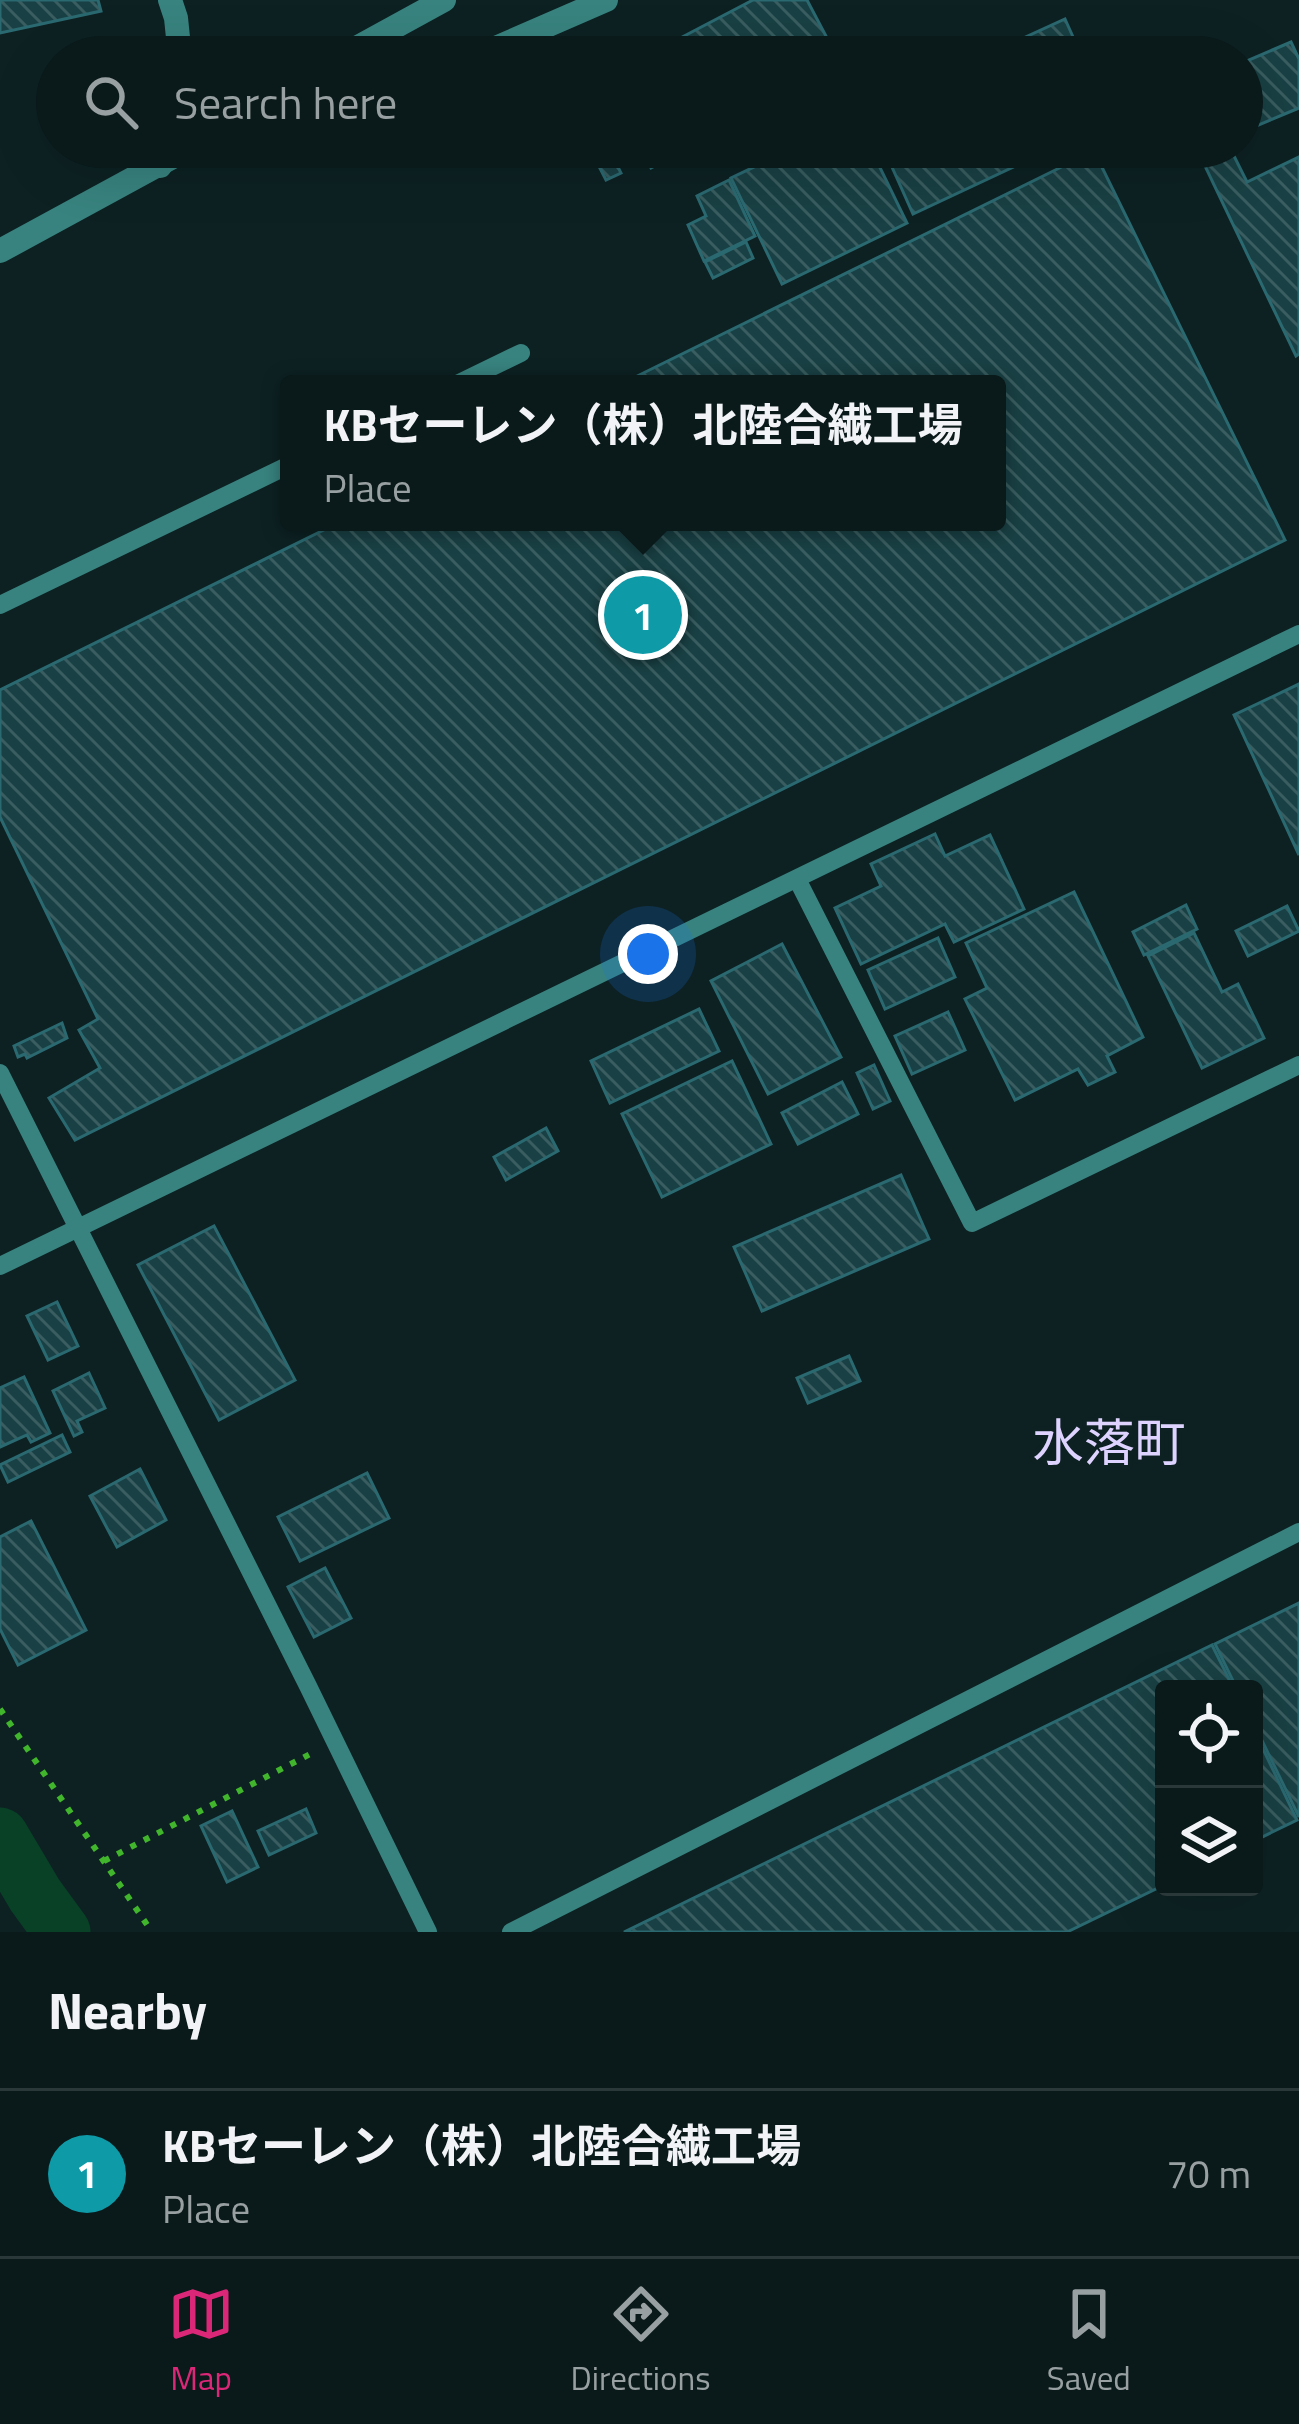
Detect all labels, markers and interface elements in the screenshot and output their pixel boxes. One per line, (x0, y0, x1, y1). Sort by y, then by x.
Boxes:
search box (36, 36, 1263, 168)
text: Search here (174, 68, 397, 136)
icon: search (78, 69, 144, 135)
popup (280, 375, 1006, 531)
text: KBセーレン（株）北陸合繊工場 (323, 390, 963, 458)
text: Place (323, 458, 412, 517)
pin: 1 (604, 570, 682, 660)
your location (618, 924, 678, 984)
district label: 水落町 (1032, 1403, 1186, 1481)
map controls (1155, 1680, 1263, 1896)
button: locate (1155, 1680, 1263, 1788)
button: layers (1155, 1788, 1263, 1896)
text: Nearby (48, 1971, 207, 2049)
text: KBセーレン（株）北陸合繊工場 (162, 2111, 801, 2179)
text: 1 (76, 2144, 98, 2203)
text: 70 m (1166, 2144, 1251, 2203)
text: Place (162, 2179, 250, 2238)
tab: Map (168, 2281, 234, 2403)
tab: Directions (571, 2281, 710, 2403)
tab: Saved (1047, 2281, 1131, 2403)

